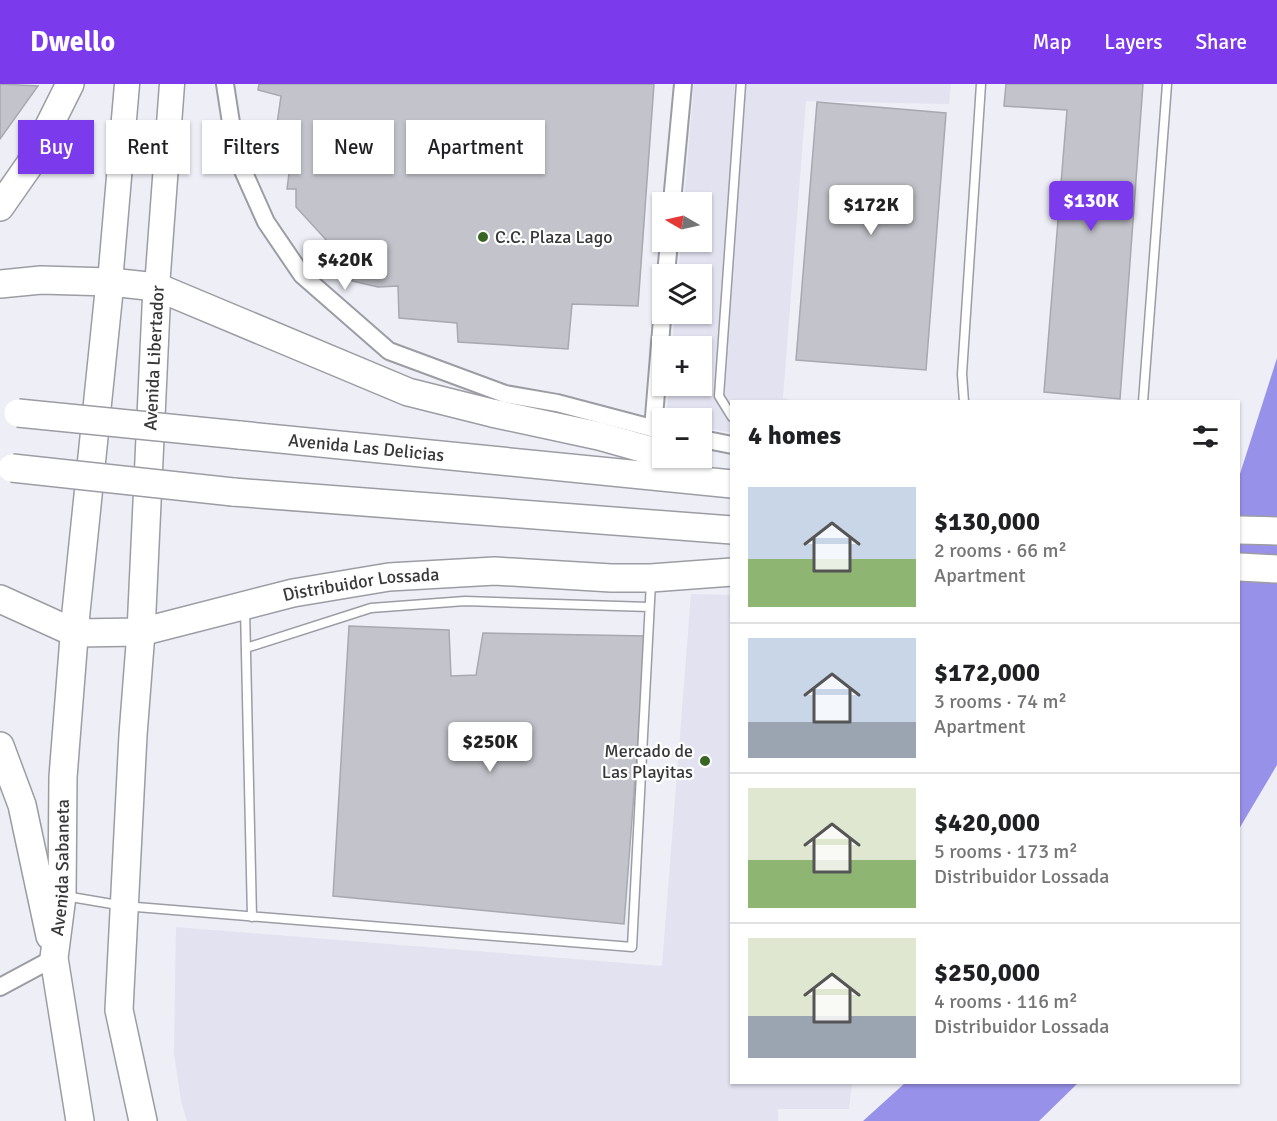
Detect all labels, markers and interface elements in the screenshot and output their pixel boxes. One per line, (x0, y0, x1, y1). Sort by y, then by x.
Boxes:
text: Dwello (30, 25, 115, 59)
text: Map (1033, 29, 1071, 55)
text: Layers (1104, 29, 1162, 55)
text: Share (1195, 29, 1247, 55)
chip: Buy (18, 120, 94, 174)
chip: Rent (106, 120, 190, 174)
chip: Filters (202, 120, 301, 174)
chip: New (313, 120, 394, 174)
chip: Apartment (406, 120, 545, 174)
pin: $130K (1049, 181, 1133, 232)
pin: $172K (829, 185, 913, 236)
text: $130K (1063, 188, 1119, 213)
north arrow (652, 192, 712, 252)
map controls (652, 192, 712, 468)
text: $172K (843, 192, 899, 217)
place label: C.C. Plaza Lago (495, 226, 613, 248)
marker: C.C. Plaza Lago (476, 230, 490, 244)
pin: $420K (303, 240, 387, 291)
text: $420K (317, 247, 373, 272)
button: layers (652, 264, 712, 324)
street label: Avenida Libertador (139, 284, 169, 431)
button: + (652, 336, 712, 396)
button: − (652, 408, 712, 468)
text: 4 homes (748, 420, 841, 452)
icon: filters (1189, 420, 1222, 453)
street label: Avenida Las Delicias (287, 429, 446, 466)
text: $130,000 (934, 506, 1040, 538)
icon: home (796, 511, 868, 583)
text: 2 rooms · 66 m² (934, 538, 1067, 563)
street label: Distribuidor Lossada (280, 563, 440, 606)
text: Apartment (934, 563, 1026, 588)
text: $172,000 (934, 657, 1040, 689)
icon: home (796, 662, 868, 734)
text: 3 rooms · 74 m² (934, 689, 1067, 714)
text: Apartment (934, 714, 1026, 739)
pin: $250K (448, 722, 532, 773)
text: $250K (462, 729, 518, 754)
place label: Mercado de Las Playitas (602, 740, 693, 783)
marker: Mercado de Las Playitas (698, 754, 712, 768)
street label: Avenida Sabaneta (46, 799, 74, 937)
text: $420,000 (934, 807, 1040, 839)
icon: home (796, 812, 868, 884)
text: 5 rooms · 173 m² (934, 839, 1078, 864)
text: Distribuidor Lossada (934, 864, 1109, 889)
text: $250,000 (934, 957, 1040, 989)
icon: home (796, 962, 868, 1034)
text: 4 rooms · 116 m² (934, 989, 1078, 1014)
text: Distribuidor Lossada (934, 1014, 1109, 1039)

